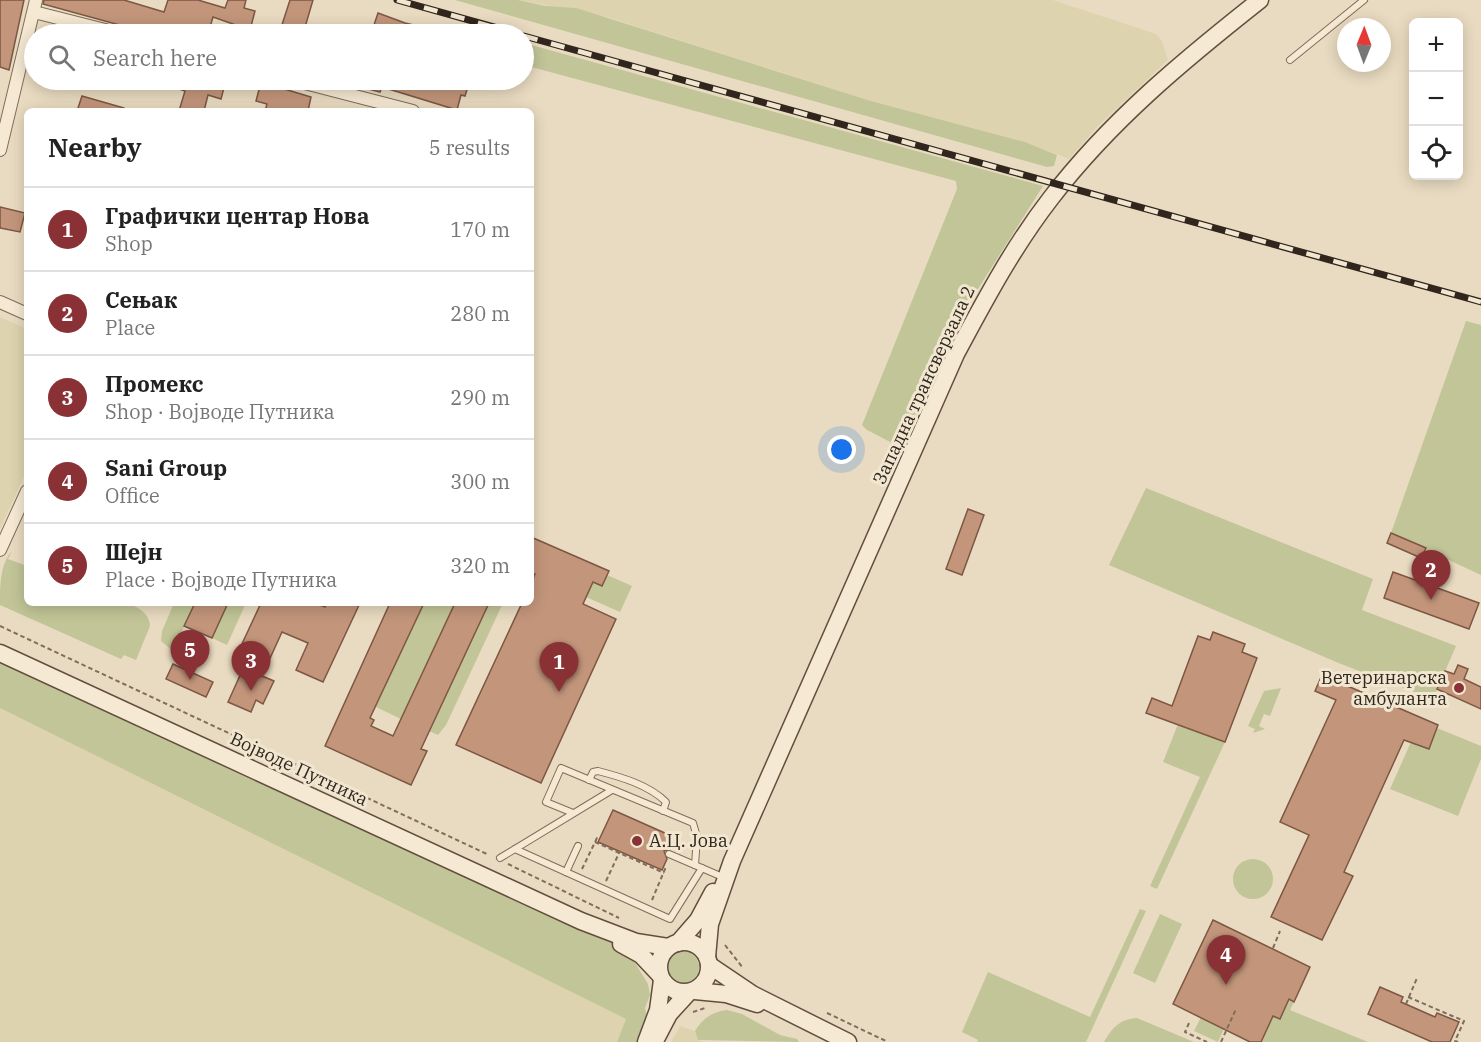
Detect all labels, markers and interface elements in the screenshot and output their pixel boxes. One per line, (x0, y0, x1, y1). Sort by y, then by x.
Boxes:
north arrow (1337, 18, 1391, 72)
map controls (1409, 18, 1463, 180)
button: + (1409, 18, 1463, 72)
search box (24, 24, 534, 90)
icon: search (45, 41, 78, 74)
text: Search here (93, 43, 217, 72)
button: − (1409, 72, 1463, 126)
button: locate (1409, 126, 1463, 180)
text: Nearby (48, 130, 142, 164)
text: 5 results (429, 134, 510, 161)
text: Графички центар Нова (105, 201, 369, 230)
text: 1 (62, 216, 74, 243)
text: 170 m (450, 216, 510, 243)
text: Shop (105, 230, 153, 257)
street label: Западна трансверзала 2 (867, 282, 980, 488)
text: Сењак (105, 285, 177, 314)
text: 2 (62, 300, 74, 327)
text: 280 m (450, 300, 510, 327)
text: Place (105, 314, 155, 341)
text: Промекс (105, 369, 204, 398)
text: 3 (62, 384, 74, 411)
text: 290 m (450, 384, 510, 411)
text: Shop · Војводе Путника (105, 398, 335, 425)
your location (827, 435, 856, 464)
text: Sani Group (105, 453, 227, 482)
text: 4 (62, 468, 74, 495)
text: 300 m (450, 468, 510, 495)
text: Office (105, 482, 160, 509)
text: Шејн (105, 537, 162, 566)
pin: 2 (1412, 550, 1450, 600)
text: 5 (62, 552, 74, 579)
text: 320 m (450, 552, 510, 579)
text: Place · Војводе Путника (105, 566, 337, 593)
pin: 5 (170, 630, 210, 680)
pin: 3 (232, 642, 270, 691)
pin: 1 (540, 642, 578, 692)
place label: Ветеринарска амбуланта (1321, 666, 1447, 710)
marker: Ветеринарска амбуланта (1452, 681, 1466, 695)
street label: Војводе Путника (227, 727, 372, 811)
place label: А.Ц. Јова (649, 829, 728, 852)
marker: А.Ц. Јова (630, 834, 644, 848)
pin: 4 (1206, 936, 1246, 985)

